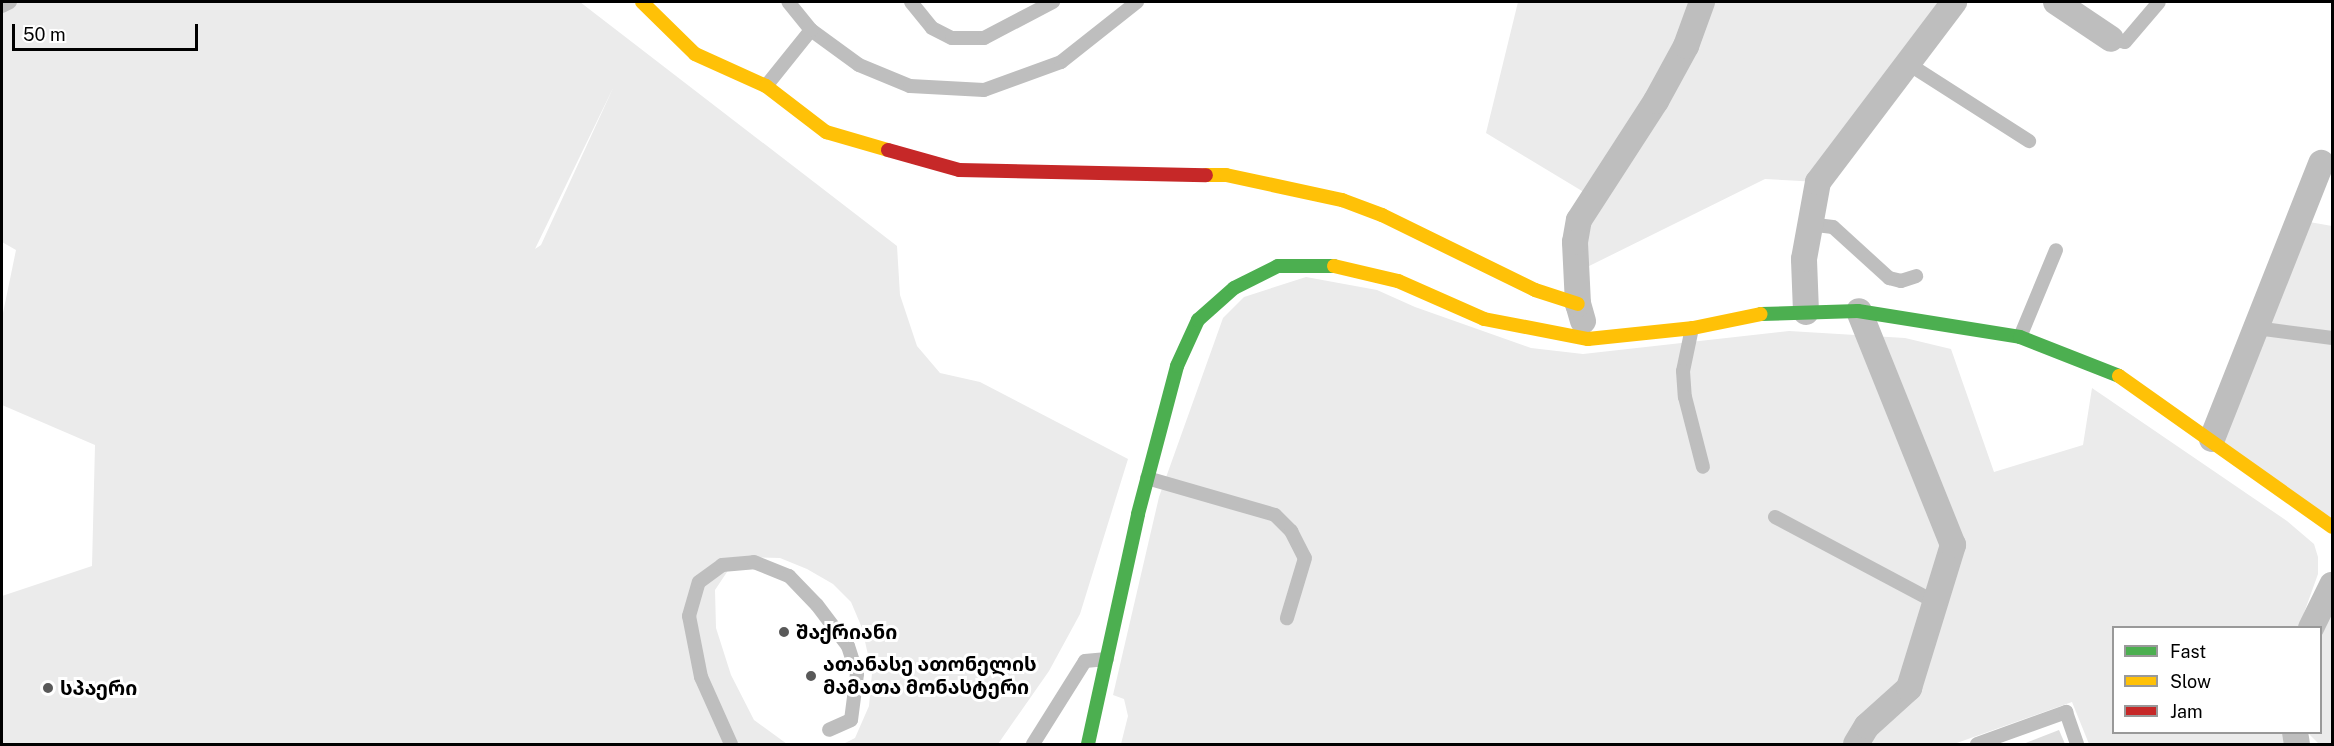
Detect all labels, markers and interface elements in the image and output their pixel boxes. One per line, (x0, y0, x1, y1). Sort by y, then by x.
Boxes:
scale bar (15, 12, 201, 50)
text: 50 m (23, 24, 66, 45)
place label: შაქრიანი (796, 620, 897, 644)
marker: შაქრიანი (777, 625, 791, 639)
legend (2112, 626, 2322, 734)
text: Fast (2170, 641, 2206, 662)
place label: ათანასე ათონელის მამათა მონასტერი (823, 652, 1037, 699)
marker: ათანასე ათონელის მამათა მონასტერი (804, 669, 818, 683)
text: Slow (2170, 671, 2211, 692)
place label: სპაერი (60, 676, 137, 700)
marker: სპაერი (41, 681, 55, 695)
text: Jam (2170, 701, 2203, 722)

